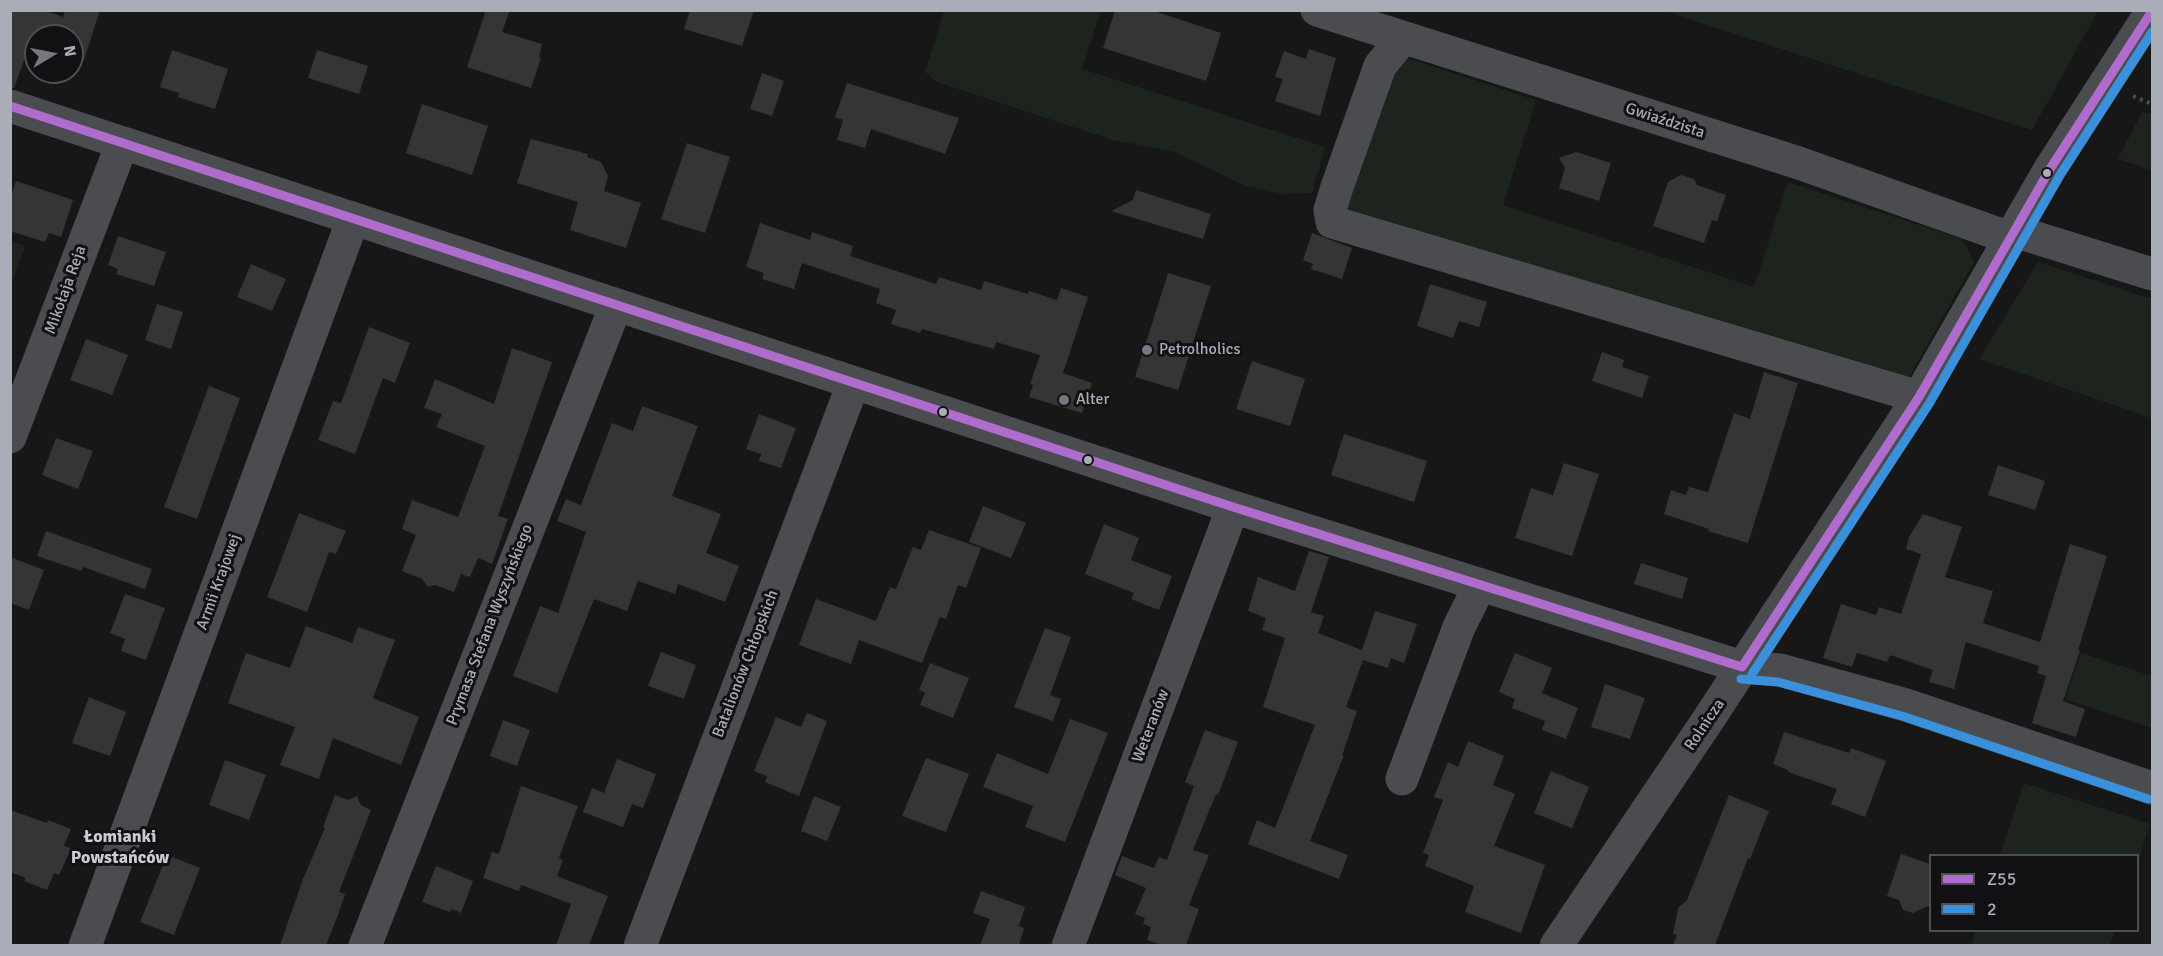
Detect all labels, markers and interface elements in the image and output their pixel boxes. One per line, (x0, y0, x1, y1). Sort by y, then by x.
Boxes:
north arrow (24, 24, 84, 84)
text: N (59, 44, 81, 58)
street label: Gwiaździsta (1623, 99, 1707, 143)
unlabelled marker (2041, 167, 2053, 179)
street label: Mikołaja Reja (41, 243, 91, 337)
place label: Petrolholics (1159, 340, 1240, 360)
marker: Petrolholics (1140, 343, 1154, 357)
place label: Alter (1076, 390, 1109, 410)
marker: Alter (1057, 393, 1071, 407)
unlabelled marker (937, 406, 949, 418)
unlabelled marker (1082, 454, 1094, 466)
street label: Prymasa Stefana Wyszyńskiego (443, 522, 537, 728)
street label: Armii Krajowej (193, 532, 245, 632)
street label: Batalionów Chłopskich (709, 587, 783, 741)
street label: Weteranów (1128, 687, 1174, 765)
street label: Rolnicza (1681, 695, 1729, 755)
district label: Łomianki Powstańców (71, 826, 169, 868)
legend (1929, 854, 2139, 932)
text: Z55 (1987, 868, 2017, 890)
text: 2 (1987, 898, 1997, 920)

